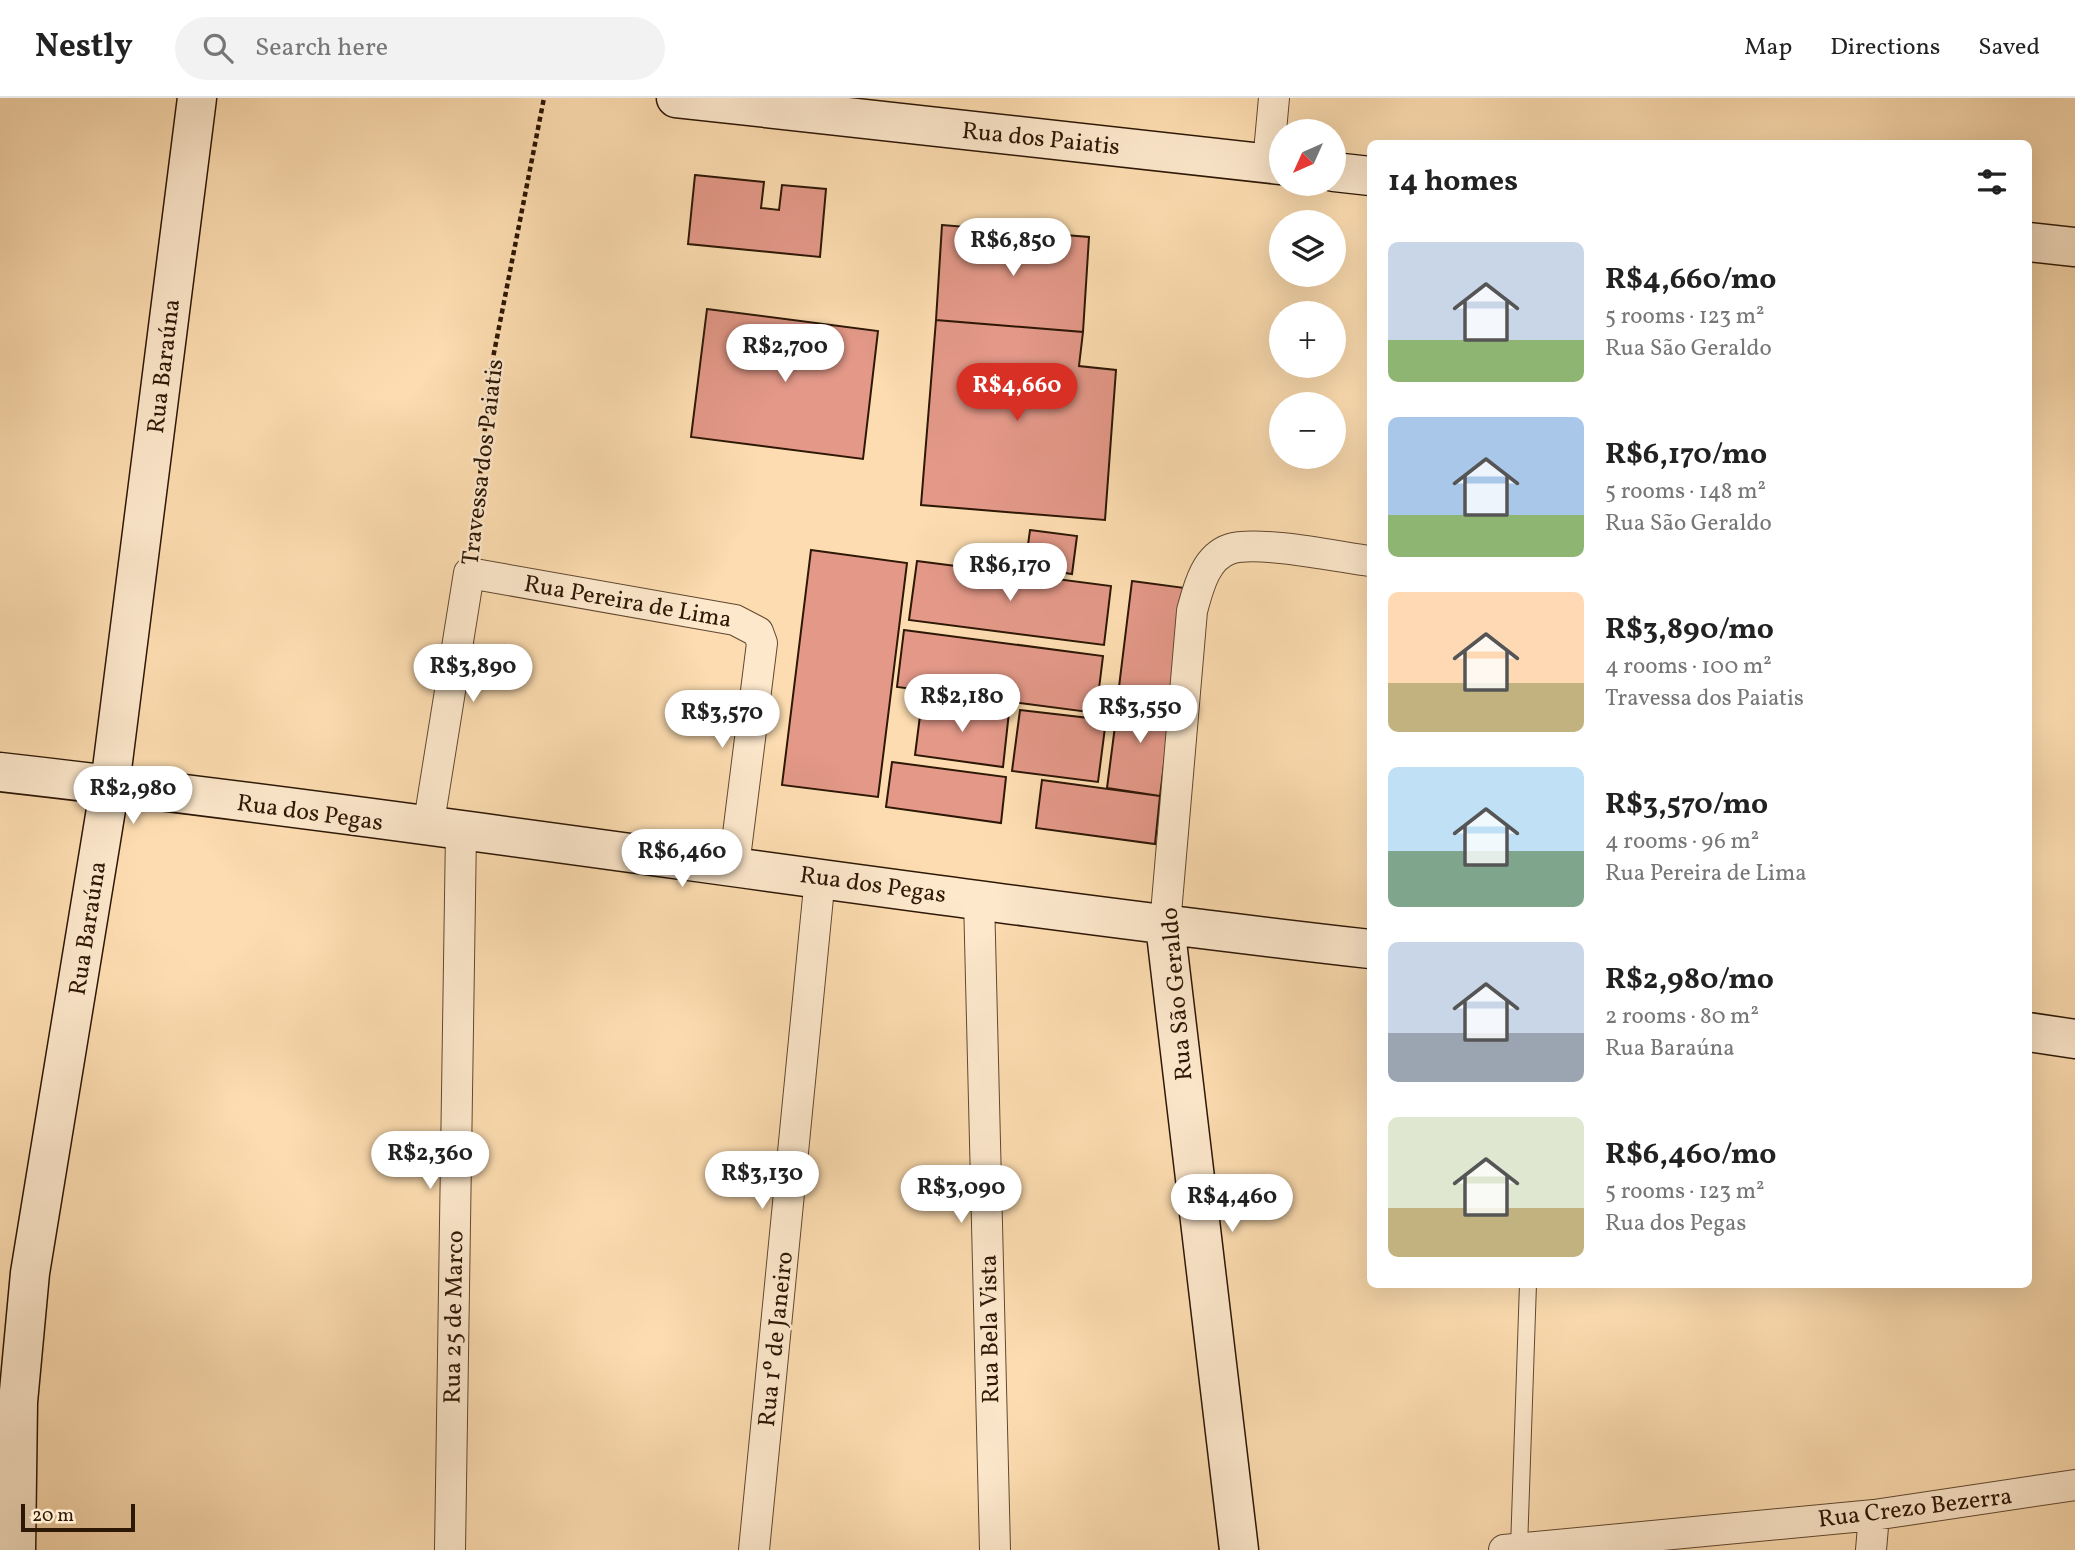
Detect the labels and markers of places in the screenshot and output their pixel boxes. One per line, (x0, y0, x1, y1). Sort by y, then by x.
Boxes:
pin: R$6,850 (948, 218, 1078, 278)
pin: R$2,700 (720, 324, 850, 384)
pin: R$4,660 (952, 364, 1082, 423)
pin: R$6,170 (945, 544, 1075, 603)
pin: R$3,890 (408, 644, 538, 704)
pin: R$2,180 (897, 674, 1027, 734)
pin: R$3,550 (1075, 686, 1205, 745)
pin: R$3,570 (657, 690, 787, 750)
pin: R$2,980 (68, 766, 198, 826)
pin: R$6,460 (617, 830, 747, 889)
pin: R$2,360 (365, 1132, 495, 1191)
pin: R$3,130 (697, 1152, 827, 1211)
pin: R$3,090 (896, 1166, 1026, 1225)
pin: R$4,460 (1167, 1174, 1297, 1234)

